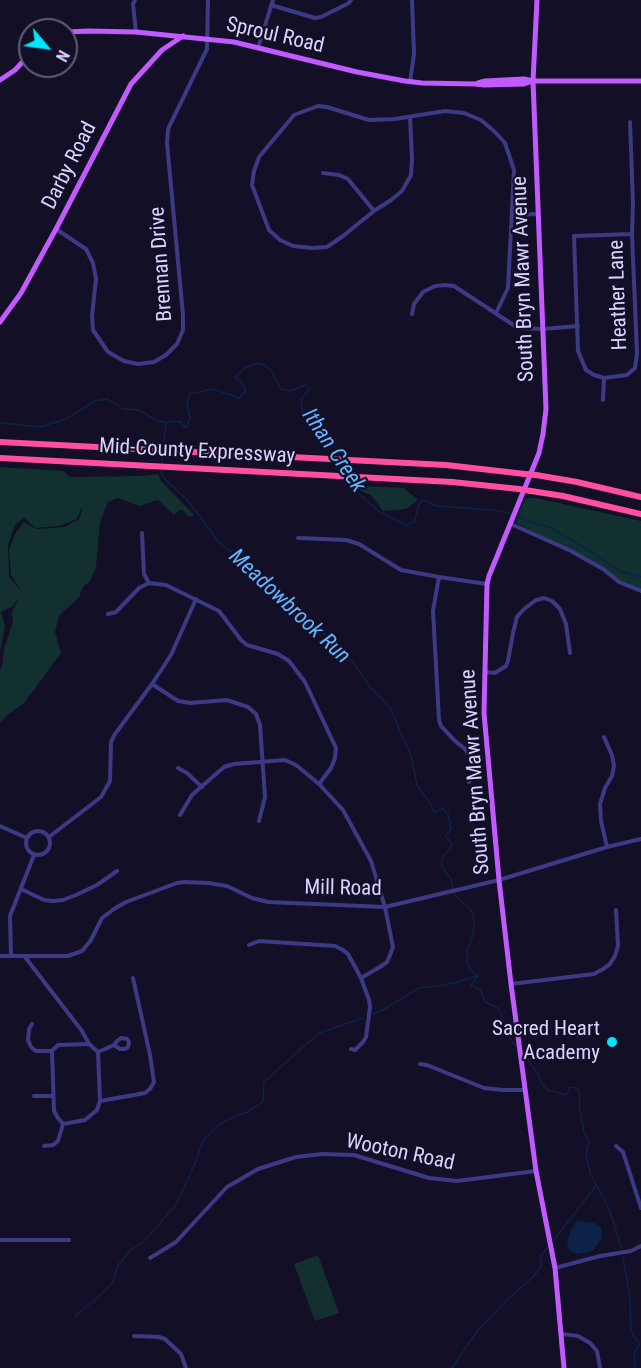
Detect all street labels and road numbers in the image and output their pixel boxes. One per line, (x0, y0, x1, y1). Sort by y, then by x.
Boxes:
street label: Sproul Road (223, 12, 327, 60)
street label: Darby Road (37, 118, 103, 214)
street label: South Bryn Mawr Avenue (508, 176, 540, 382)
street label: Brennan Drive (145, 206, 179, 322)
street label: Heather Lane (604, 239, 634, 351)
street label: Mid-County Expressway (98, 434, 296, 470)
street label: South Bryn Mawr Avenue (456, 668, 496, 876)
street label: Mill Road (304, 876, 382, 902)
street label: Wooton Road (343, 1129, 457, 1177)

